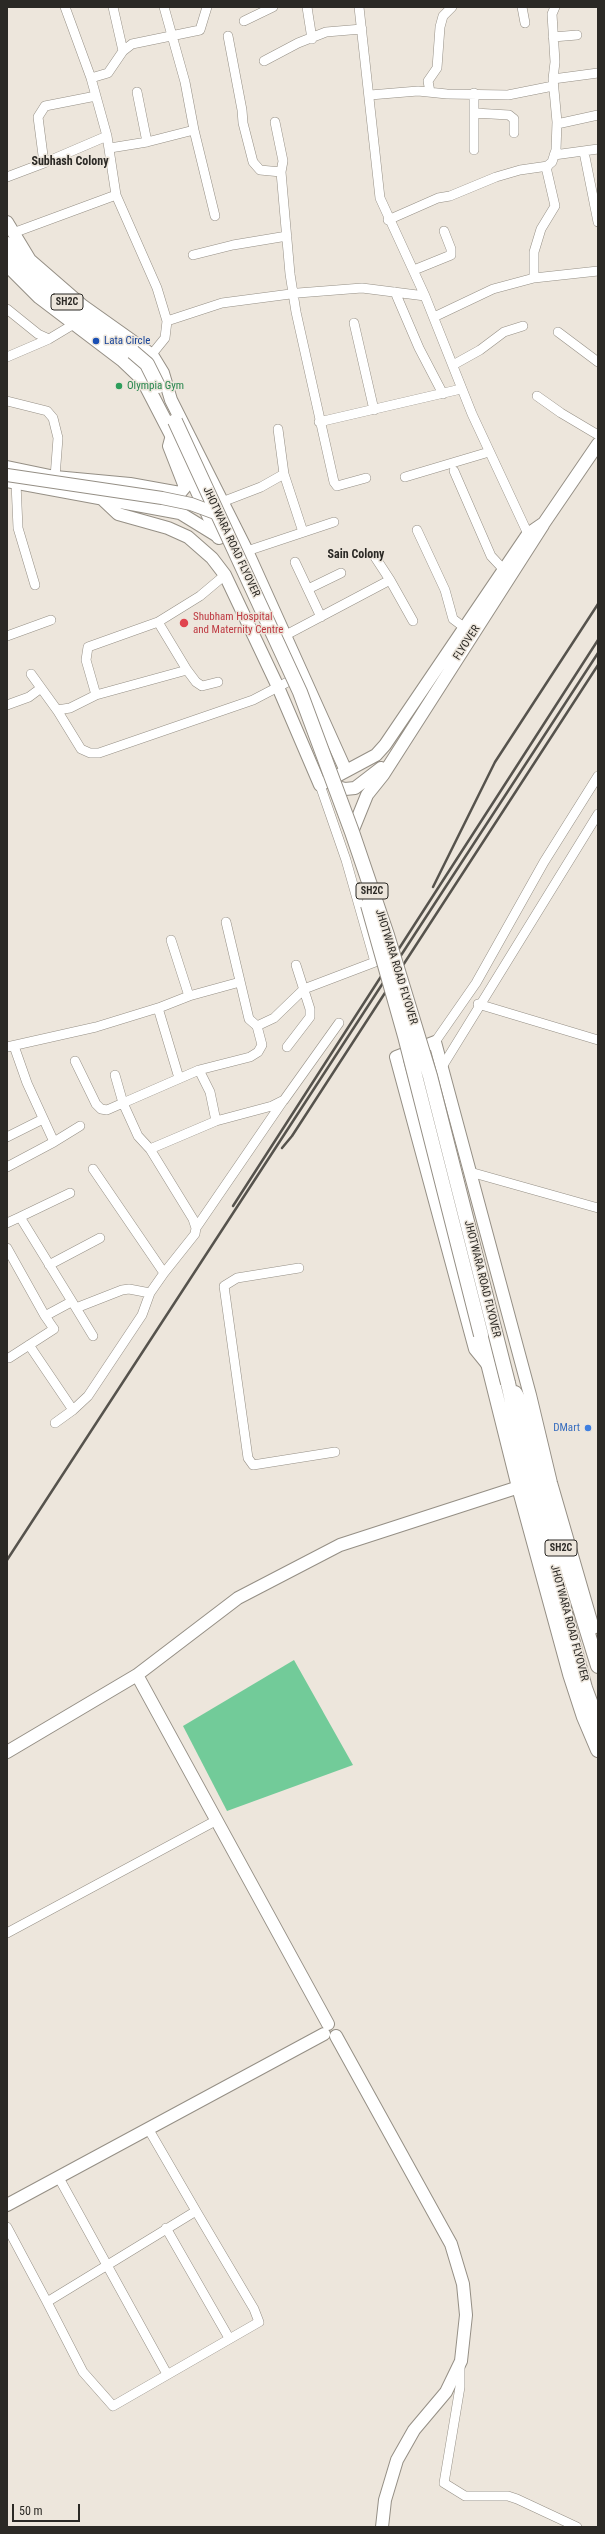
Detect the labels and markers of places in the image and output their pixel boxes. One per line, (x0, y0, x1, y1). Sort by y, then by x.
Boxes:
place label: Lata Circle (104, 334, 150, 348)
marker: Lata Circle (91, 336, 101, 346)
place label: Olympia Gym (127, 379, 184, 393)
marker: Olympia Gym (114, 381, 124, 391)
place label: Shubham Hospital and Maternity Centre (193, 610, 284, 636)
marker: Shubham Hospital and Maternity Centre (178, 617, 190, 629)
place label: DMart (553, 1421, 580, 1435)
marker: DMart (583, 1423, 593, 1433)

